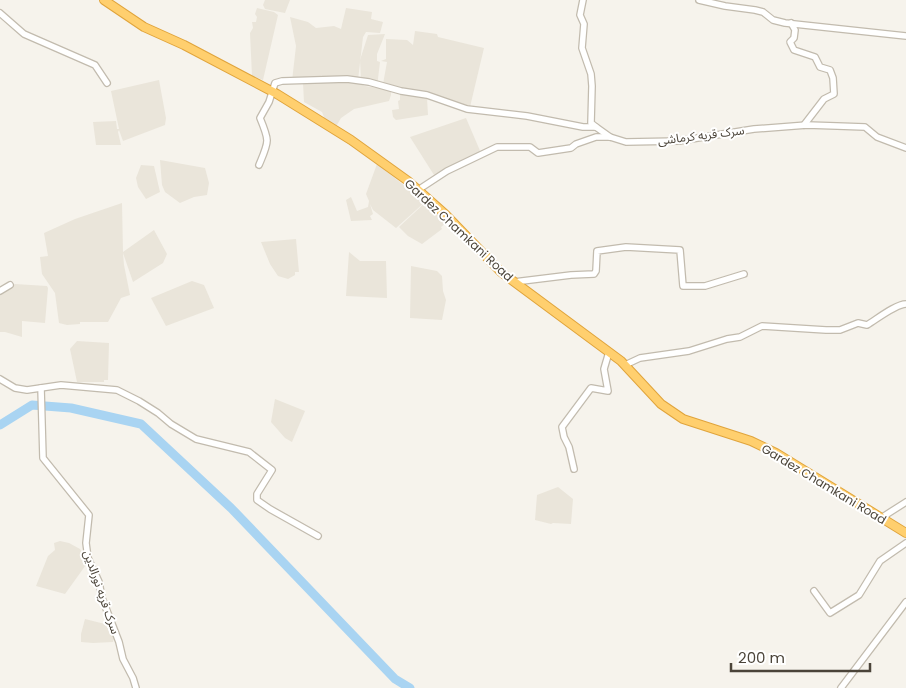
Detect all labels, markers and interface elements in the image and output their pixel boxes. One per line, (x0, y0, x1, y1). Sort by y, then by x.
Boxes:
street label: سرک قریه کرماشی (657, 121, 745, 149)
street label: Gardez Chamkani Road (401, 175, 517, 285)
street label: Gardez Chamkani Road (758, 440, 890, 528)
street label: سرک قریه نورالدین (80, 548, 124, 636)
scale bar (731, 640, 870, 672)
text: 200 m (738, 647, 785, 668)

